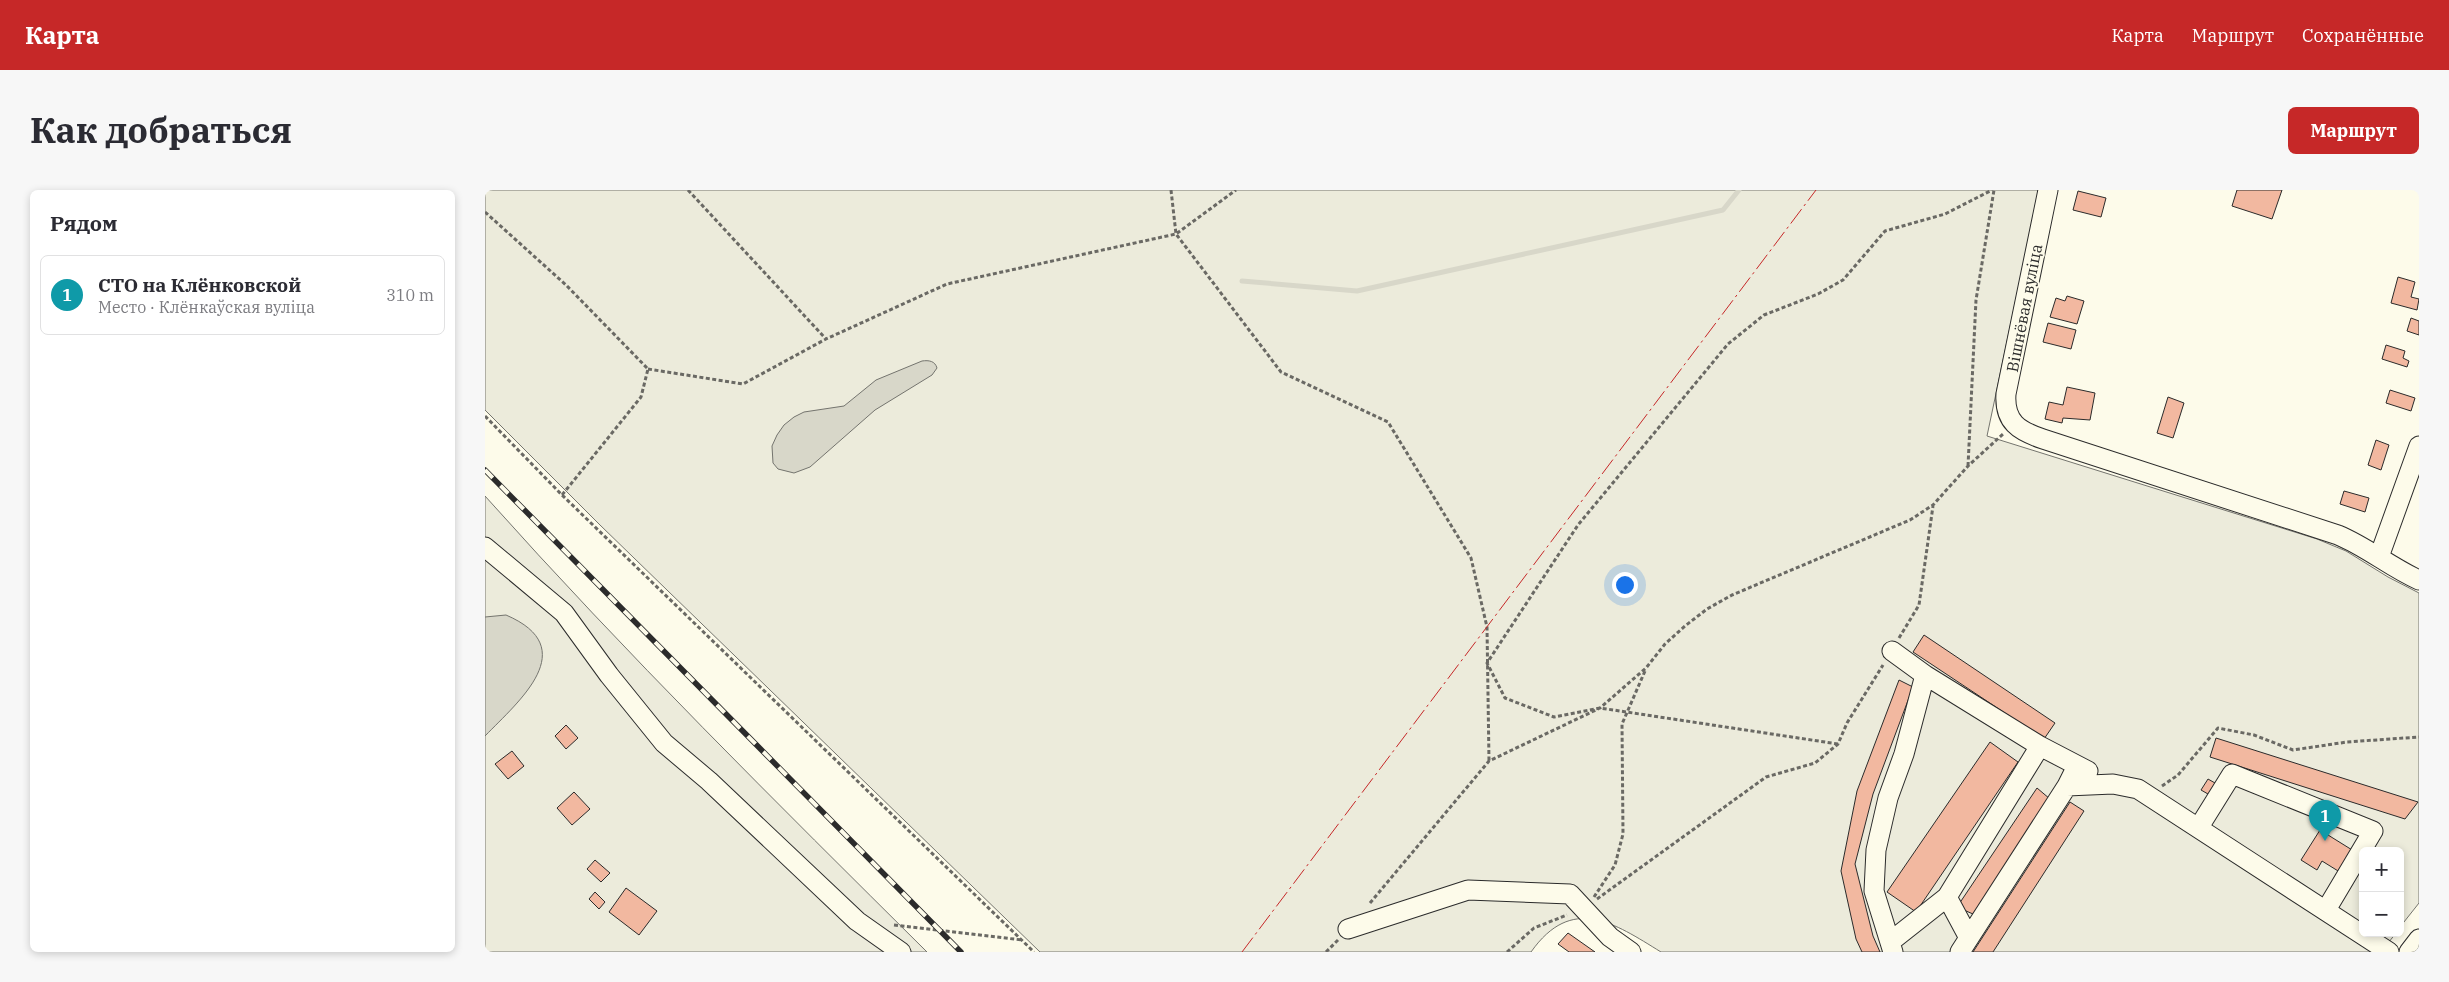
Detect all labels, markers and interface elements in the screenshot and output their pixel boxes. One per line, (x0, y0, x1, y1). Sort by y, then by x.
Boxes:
text: Карта (25, 19, 100, 51)
text: Карта (2111, 24, 2164, 47)
text: Маршрут (2192, 24, 2274, 47)
text: Сохранённые (2302, 24, 2424, 47)
text: Как добраться (30, 107, 292, 153)
button: Маршрут (2288, 107, 2419, 154)
text: Рядом (50, 209, 118, 237)
street label: Вішнёвая вуліца (2002, 242, 2046, 374)
text: СТО на Клёнковской (98, 273, 301, 297)
text: 1 (62, 285, 72, 305)
text: 310 m (386, 285, 434, 305)
text: Место · Клёнкаўская вуліца (98, 297, 315, 317)
your location (1612, 572, 1638, 598)
pin: 1 (2309, 800, 2341, 841)
map controls (2359, 847, 2404, 937)
button: + (2359, 847, 2404, 892)
button: − (2359, 892, 2404, 937)

